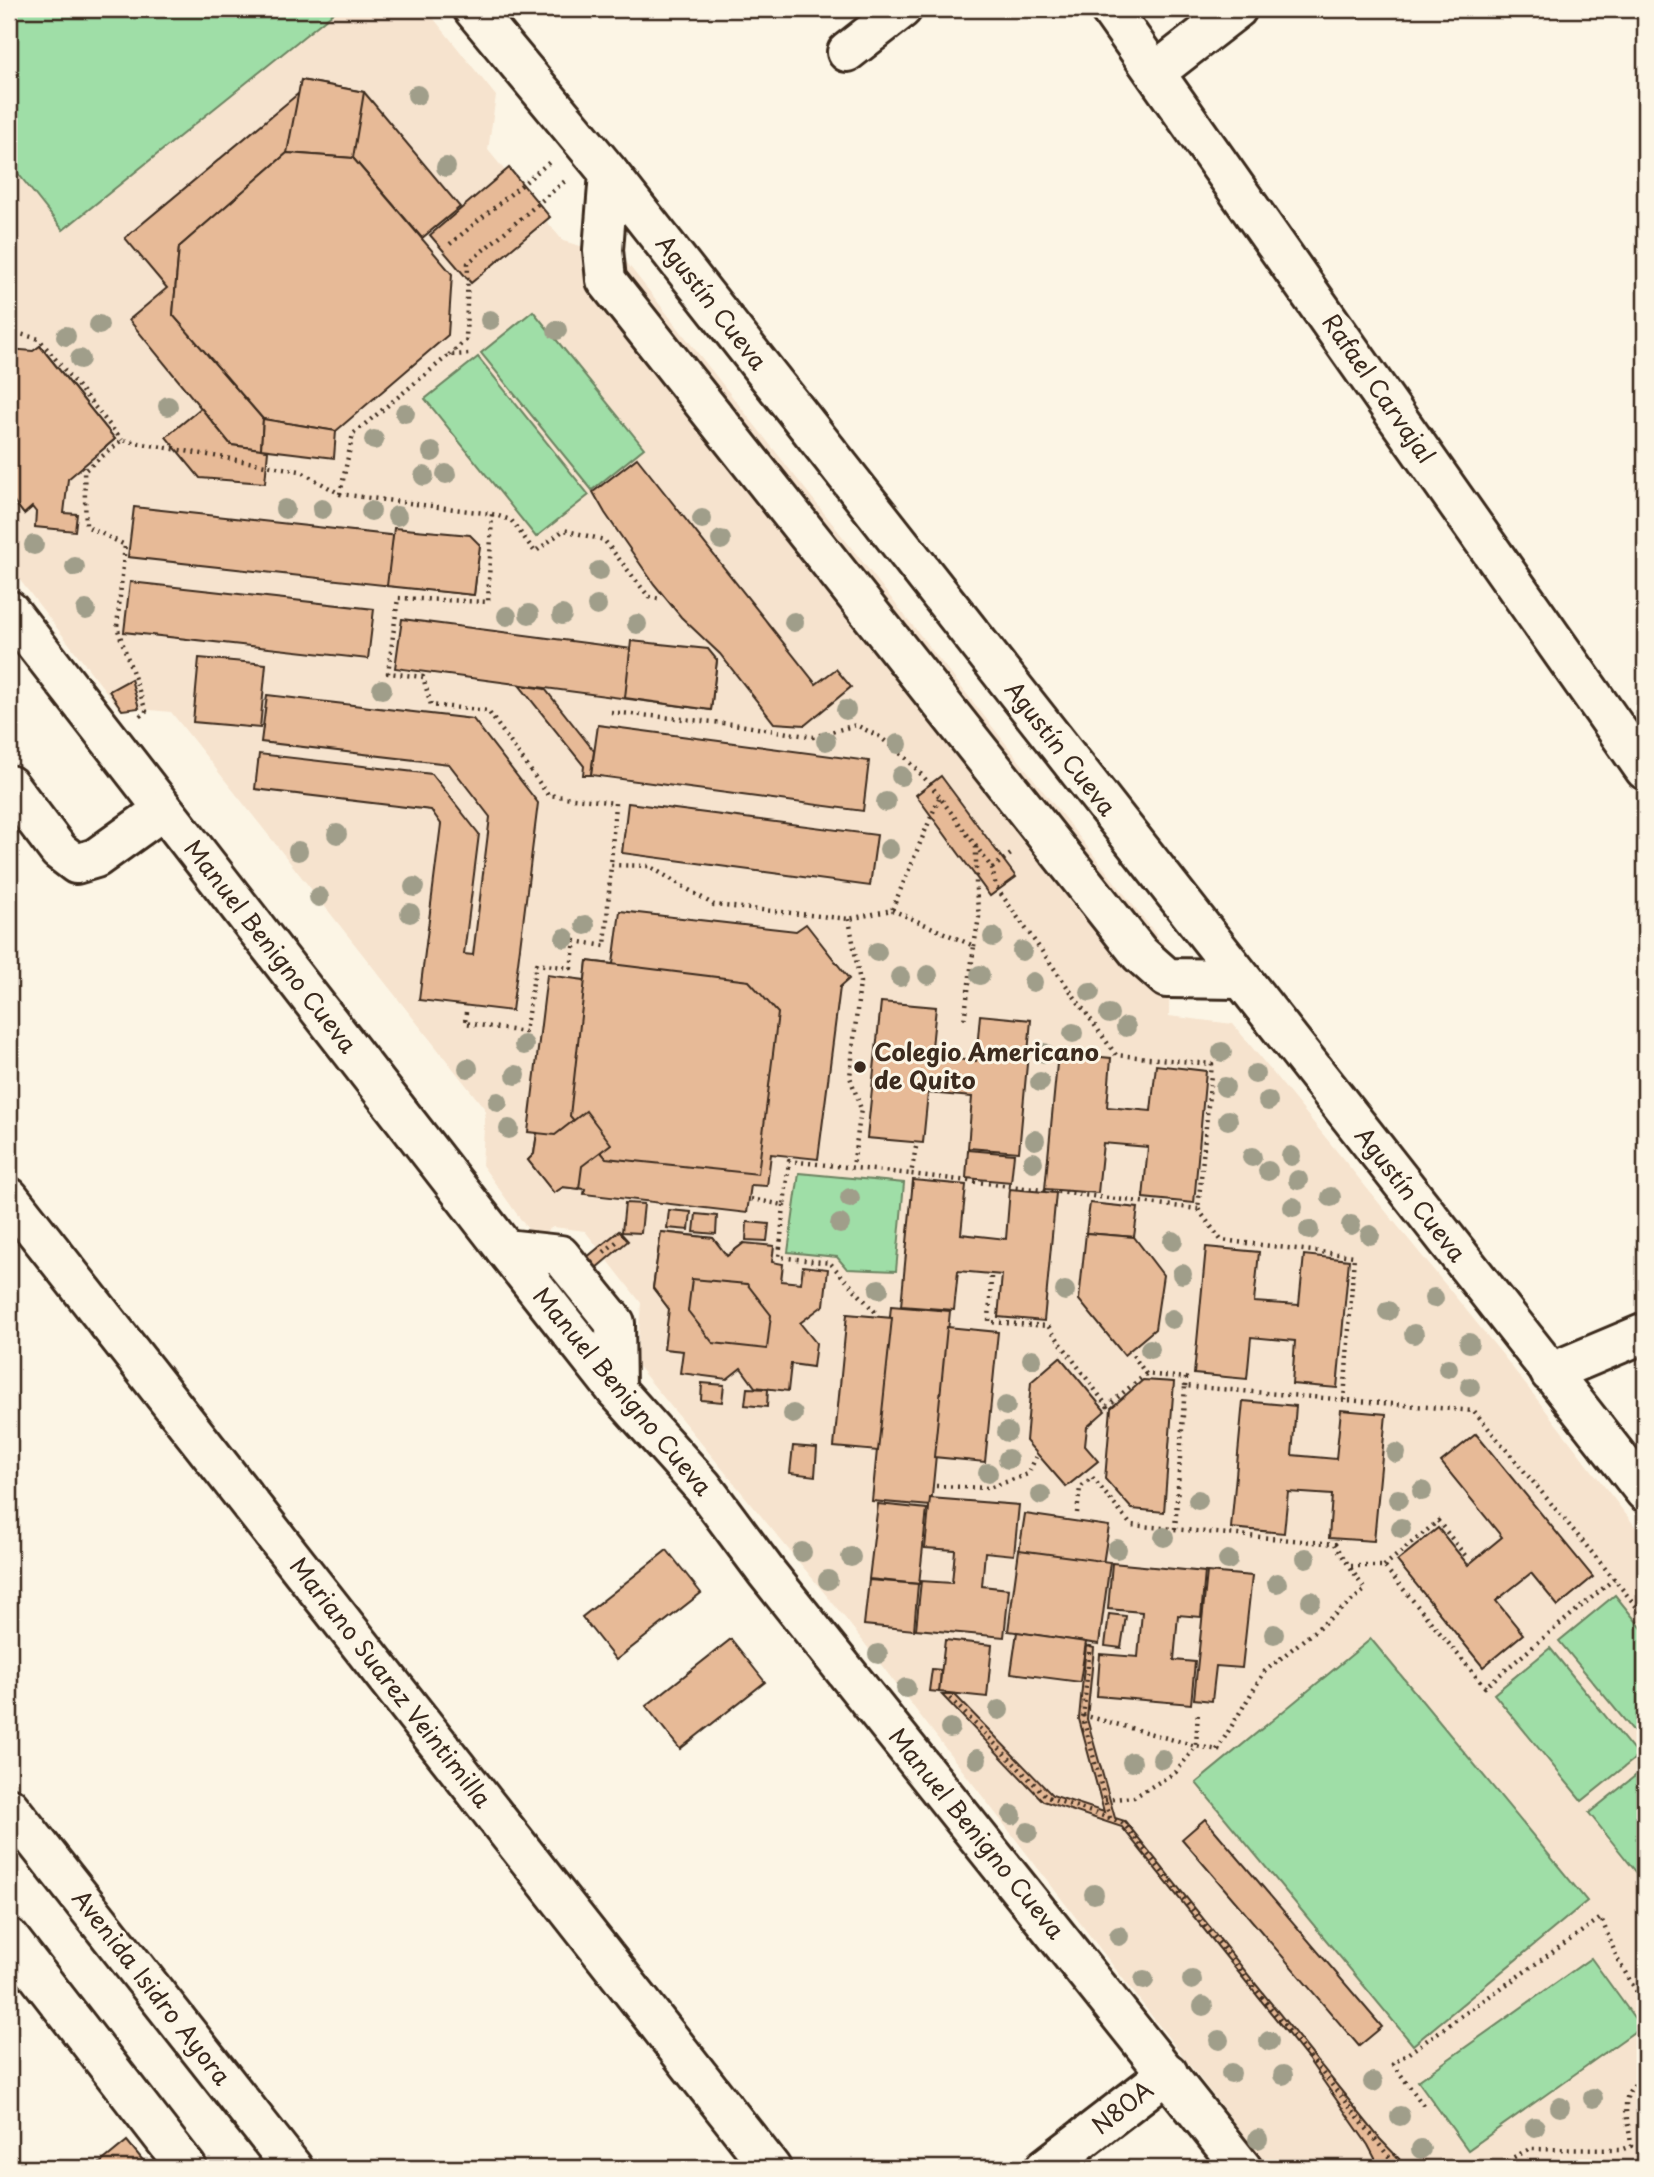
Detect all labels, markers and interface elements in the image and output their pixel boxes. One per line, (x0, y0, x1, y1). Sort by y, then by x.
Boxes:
street label: Agustín Cueva (648, 226, 777, 377)
street label: Rafael Carvajal (1314, 305, 1445, 470)
street label: Agustín Cueva (997, 672, 1126, 823)
street label: Manuel Benigno Cueva (177, 831, 367, 1061)
place label: Colegio Americano de Quito (874, 1033, 1099, 1097)
marker: Colegio Americano de Quito (852, 1059, 868, 1075)
street label: Agustín Cueva (1347, 1118, 1476, 1269)
street label: Manuel Benigno Cueva (525, 1279, 722, 1503)
street label: Mariano Suarez Veintimilla (282, 1549, 501, 1815)
street label: Manuel Benigno Cueva (881, 1719, 1074, 1946)
street label: Avenida Isidro Ayora (65, 1881, 241, 2093)
street label: N80A (1083, 2071, 1160, 2142)

